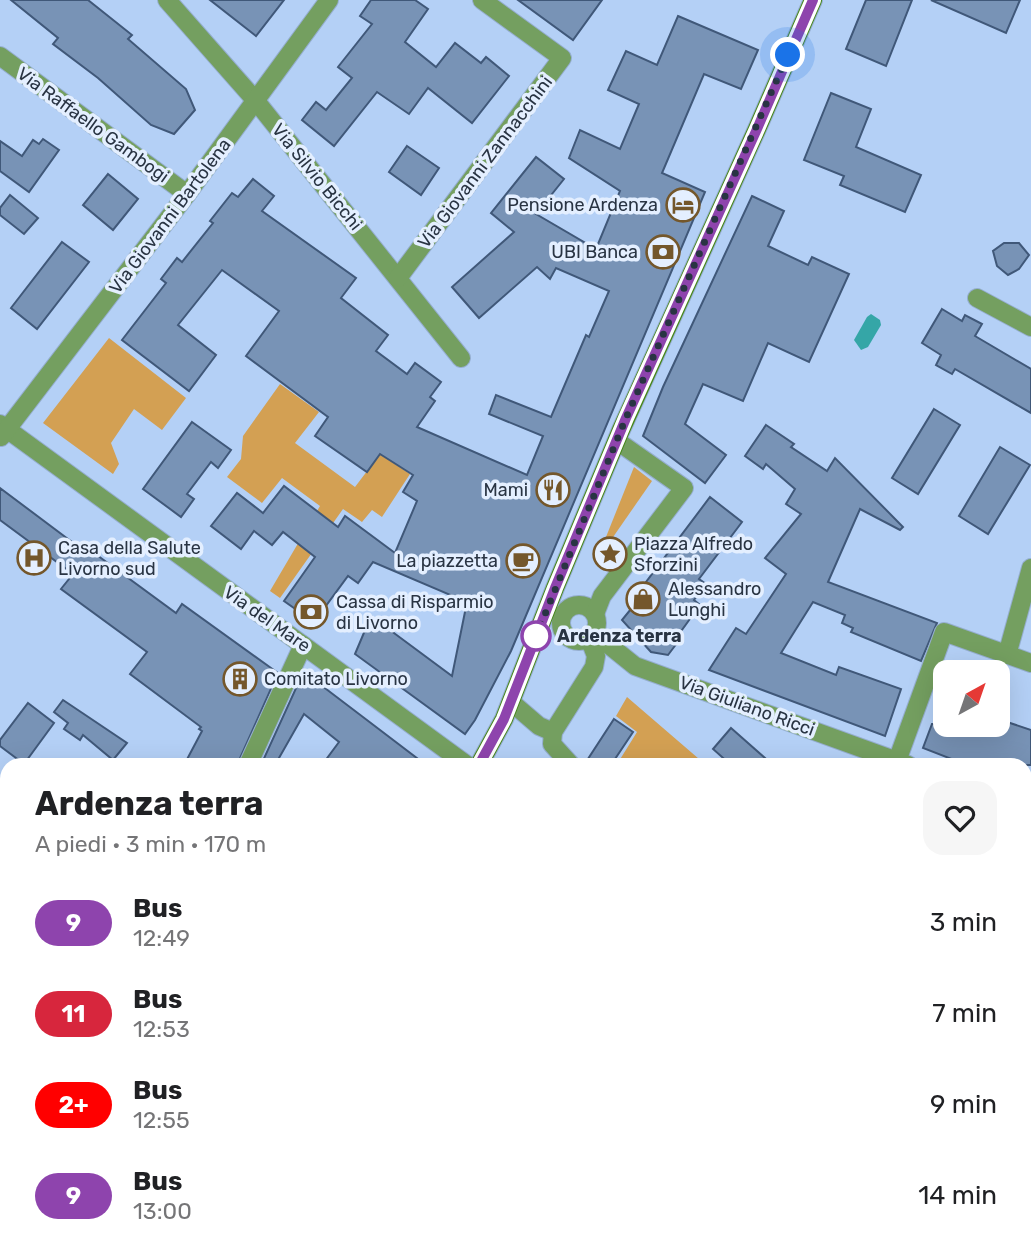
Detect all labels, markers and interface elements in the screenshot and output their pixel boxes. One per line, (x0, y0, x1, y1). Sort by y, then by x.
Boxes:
your location (770, 37, 805, 72)
street label: Via Raffaello Gambogi (13, 63, 173, 187)
street label: Via Giovanni Zannacchini (413, 71, 557, 253)
street label: Via Silvio Bicchi (267, 119, 367, 235)
street label: Via Giovanni Bartolena (104, 134, 236, 298)
hotel icon: Pensione Ardenza (664, 186, 702, 224)
place label: Pensione Ardenza (507, 194, 658, 216)
bank icon: UBI Banca (644, 233, 682, 271)
place label: UBI Banca (551, 241, 638, 263)
restaurant icon: Mami (534, 471, 572, 509)
place label: Mami (483, 479, 528, 501)
place label: Piazza Alfredo Sforzini (634, 533, 753, 576)
place icon: Piazza Alfredo Sforzini (591, 535, 629, 573)
place label: Casa della Salute Livorno sud (58, 537, 201, 580)
hospital icon: Casa della Salute Livorno sud (15, 539, 53, 577)
cafe icon: La piazzetta (504, 542, 542, 580)
place label: La piazzetta (396, 550, 498, 572)
place label: Alessandro Lunghi (668, 578, 761, 621)
shop icon: Alessandro Lunghi (624, 580, 662, 618)
street label: Via del Mare (219, 581, 315, 657)
place label: Cassa di Risparmio di Livorno (336, 591, 494, 634)
bank icon: Cassa di Risparmio di Livorno (292, 593, 330, 631)
marker: Ardenza terra (521, 621, 551, 651)
place label: Ardenza terra (557, 625, 682, 647)
building icon: Comitato Livorno (221, 660, 259, 698)
north arrow (933, 660, 1010, 737)
map controls (933, 660, 1010, 737)
place label: Comitato Livorno (264, 668, 408, 690)
street label: Via Giuliano Ricci (676, 671, 818, 741)
button: heart (923, 781, 997, 855)
text: Ardenza terra (35, 784, 263, 823)
text: A piedi · 3 min · 170 m (35, 830, 266, 858)
text: Bus (133, 893, 182, 924)
text: 3 min (930, 907, 997, 938)
text: 9 (66, 909, 81, 937)
text: 12:49 (133, 924, 190, 952)
text: Bus (133, 984, 182, 1015)
text: 7 min (932, 998, 997, 1029)
text: 11 (62, 1000, 85, 1028)
text: 12:53 (133, 1015, 190, 1043)
text: Bus (133, 1075, 182, 1106)
text: 9 min (930, 1089, 997, 1120)
text: 2+ (59, 1091, 89, 1119)
text: 12:55 (133, 1106, 190, 1134)
text: Bus (133, 1166, 182, 1197)
text: 14 min (918, 1180, 997, 1211)
text: 9 (66, 1182, 81, 1210)
text: 13:00 (133, 1197, 192, 1225)

